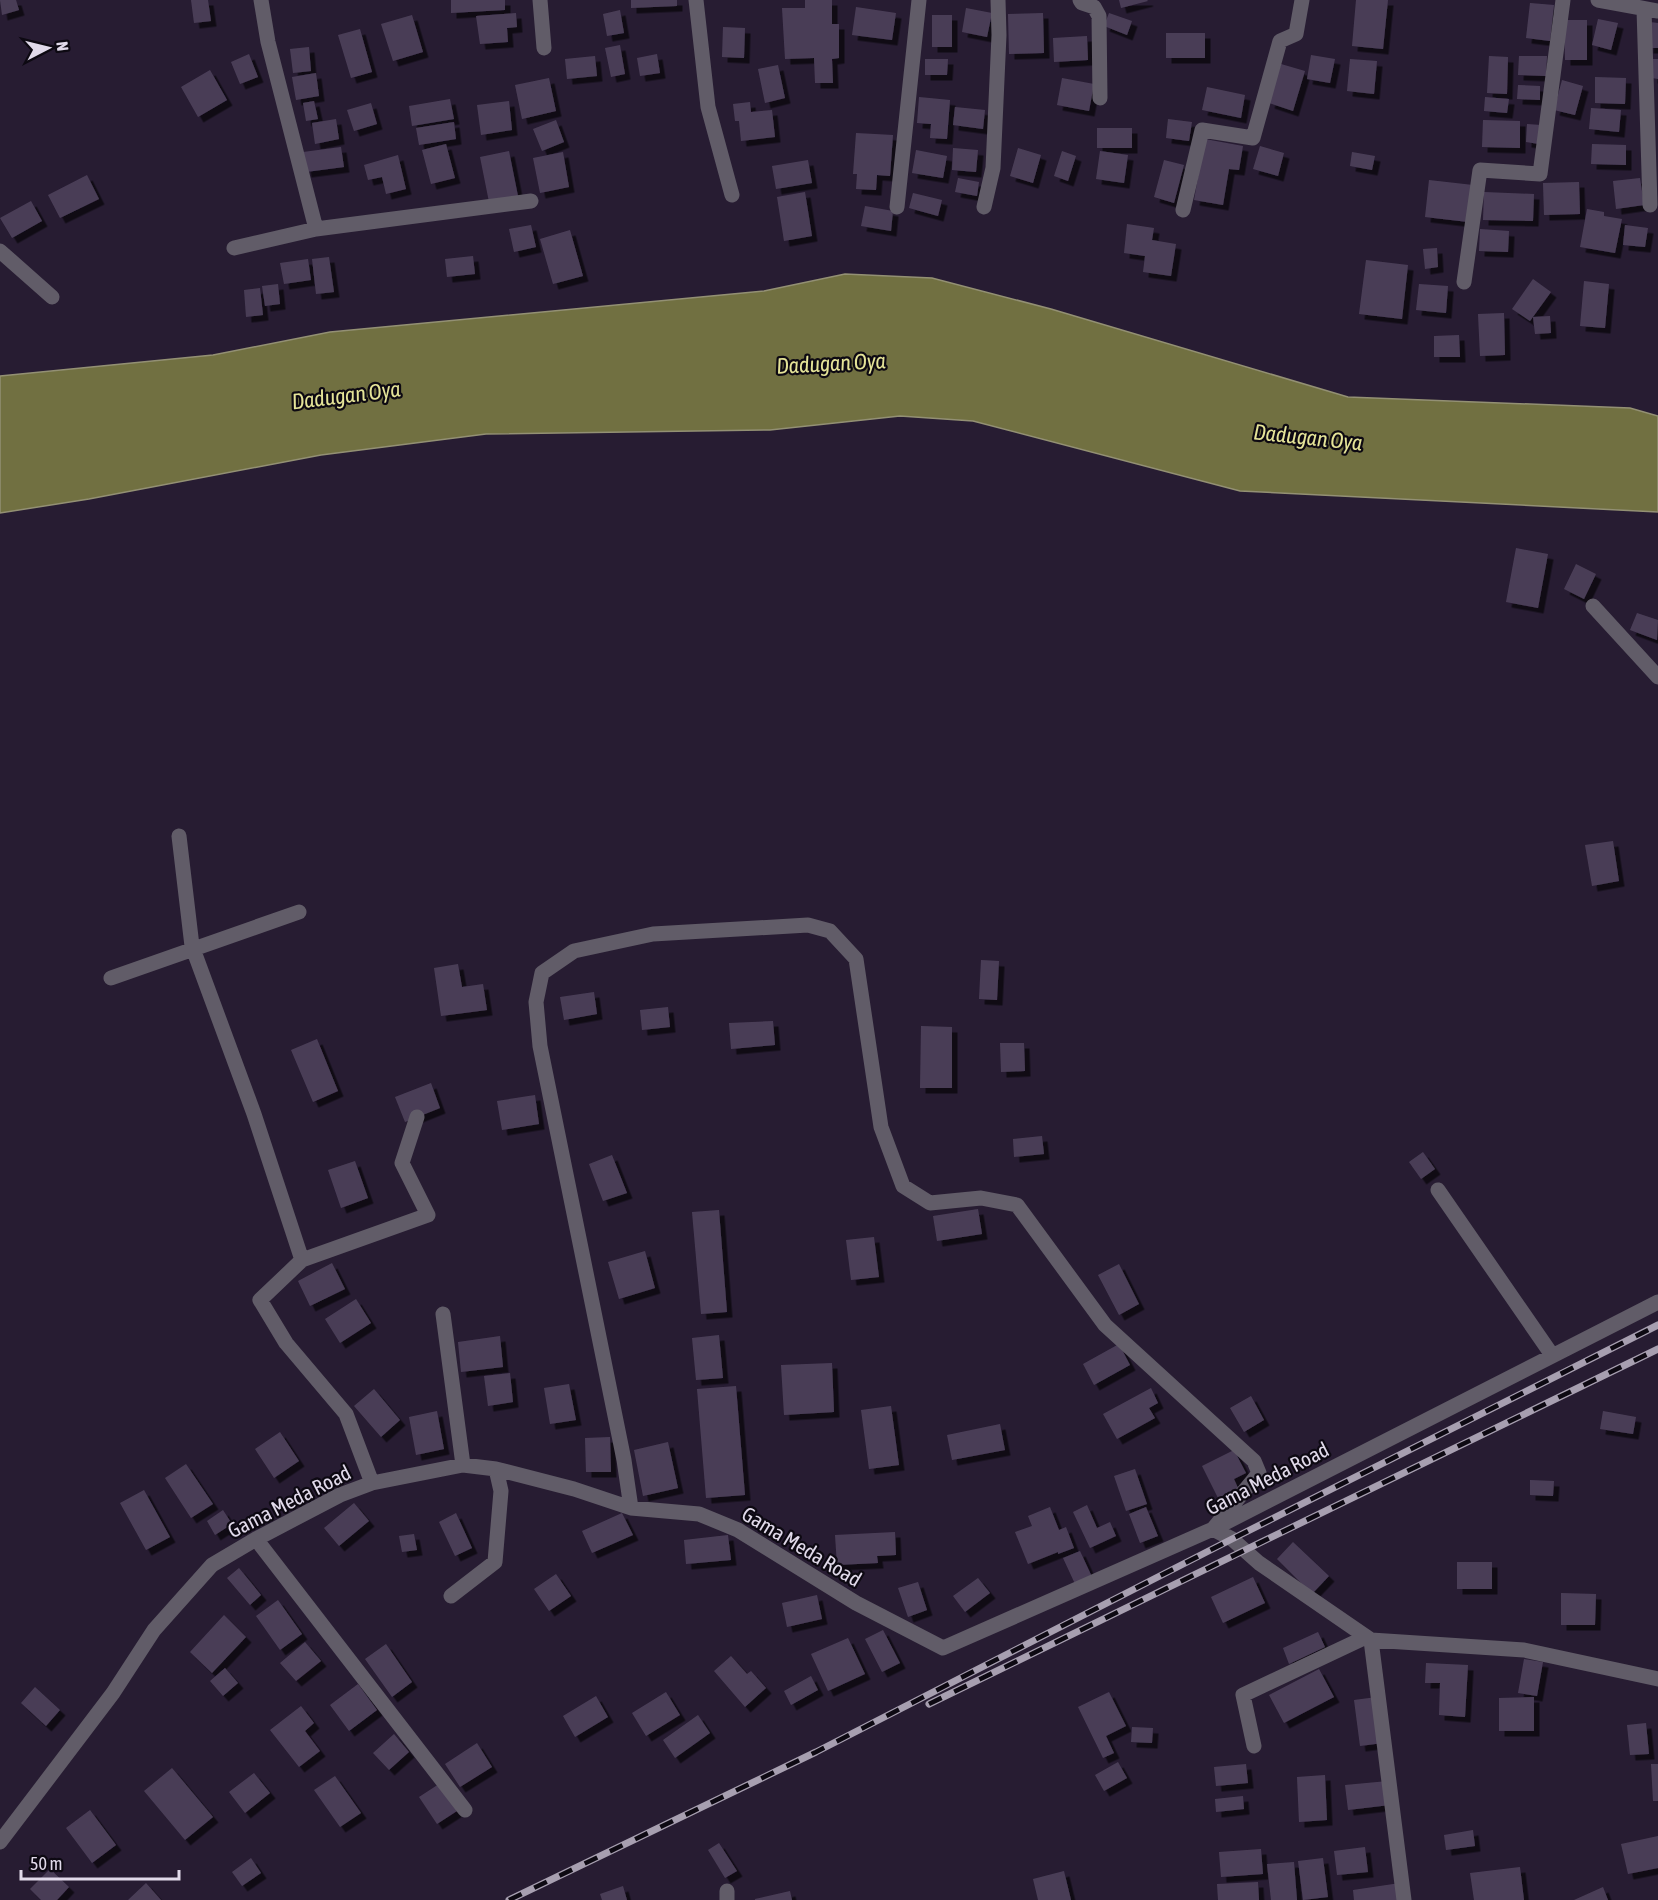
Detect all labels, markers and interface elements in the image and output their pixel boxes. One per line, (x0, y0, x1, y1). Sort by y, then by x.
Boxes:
north arrow (18, 18, 78, 78)
text: N (53, 40, 72, 52)
water label: Dadugan Oya (776, 347, 886, 379)
water label: Dadugan Oya (290, 375, 402, 415)
water label: Dadugan Oya (1252, 418, 1364, 456)
street label: Gama Meda Road (1201, 1437, 1333, 1519)
street label: Gama Meda Road (223, 1460, 355, 1542)
street label: Gama Meda Road (738, 1501, 866, 1591)
scale bar (21, 1843, 178, 1881)
text: 50 m (30, 1853, 62, 1874)

